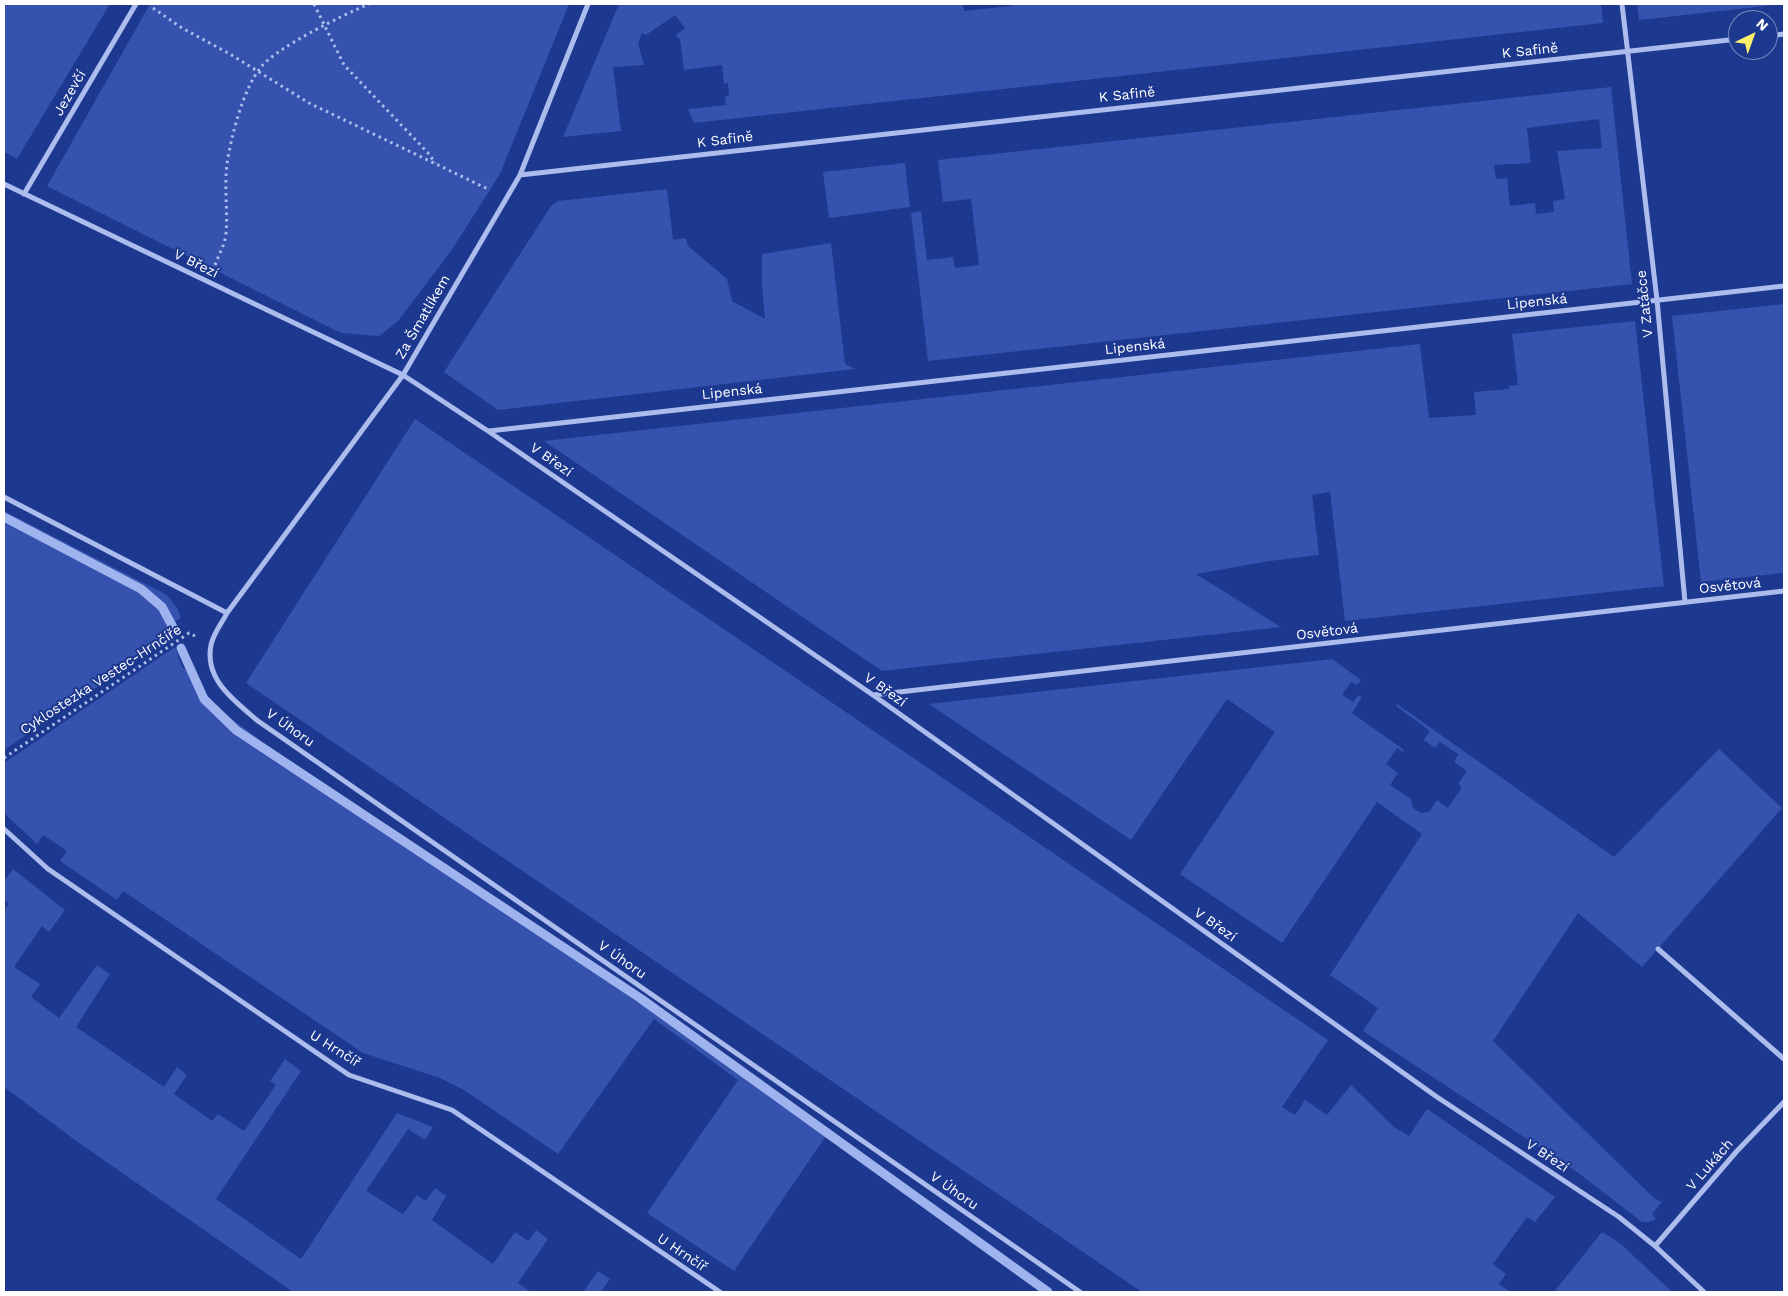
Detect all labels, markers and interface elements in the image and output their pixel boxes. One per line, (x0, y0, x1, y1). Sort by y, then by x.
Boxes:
north arrow (1728, 10, 1778, 60)
text: N (1753, 15, 1772, 34)
street label: K Safině (1501, 40, 1559, 62)
street label: Jezevčí (50, 67, 90, 119)
street label: K Safině (1098, 84, 1156, 106)
street label: K Safině (696, 128, 754, 152)
street label: V Březí (171, 246, 221, 282)
street label: V Zatáčce (1633, 269, 1657, 339)
street label: Za Šmatlíkem (392, 272, 454, 362)
street label: Lipenská (1506, 290, 1568, 314)
street label: Lipenská (1104, 335, 1166, 359)
street label: Lipenská (701, 380, 763, 404)
street label: V Březí (527, 439, 575, 481)
street label: Osvětová (1698, 574, 1762, 598)
street label: Osvětová (1295, 620, 1359, 644)
street label: Cyklostezka Vestec-Hrnčíře (17, 621, 185, 739)
street label: V Březí (861, 669, 909, 711)
street label: V Úhoru (263, 705, 317, 751)
street label: V Březí (1191, 904, 1239, 946)
street label: V Úhoru (595, 937, 649, 983)
street label: U Hrnčíř (307, 1027, 363, 1071)
street label: V Březí (1522, 1136, 1572, 1176)
street label: V Lukách (1683, 1136, 1737, 1194)
street label: V Úhoru (927, 1168, 981, 1214)
street label: U Hrnčíř (654, 1230, 710, 1276)

